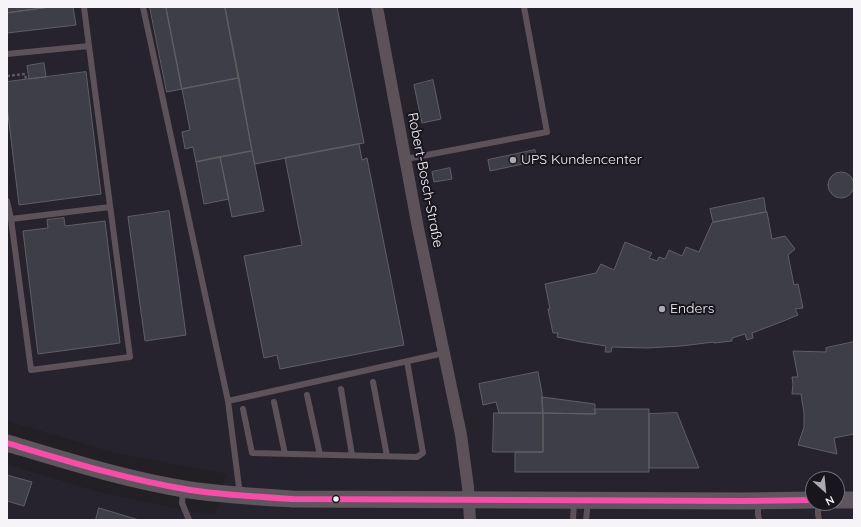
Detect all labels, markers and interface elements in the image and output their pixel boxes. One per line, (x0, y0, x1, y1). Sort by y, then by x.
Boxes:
street label: Robert-Bosch-Straße (404, 111, 446, 249)
place label: UPS Kundencenter (521, 152, 642, 168)
marker: UPS Kundencenter (508, 155, 518, 165)
place label: Enders (670, 301, 714, 317)
marker: Enders (657, 304, 667, 314)
north arrow (805, 471, 845, 511)
text: N (823, 493, 837, 509)
unlabelled marker (331, 494, 341, 504)

